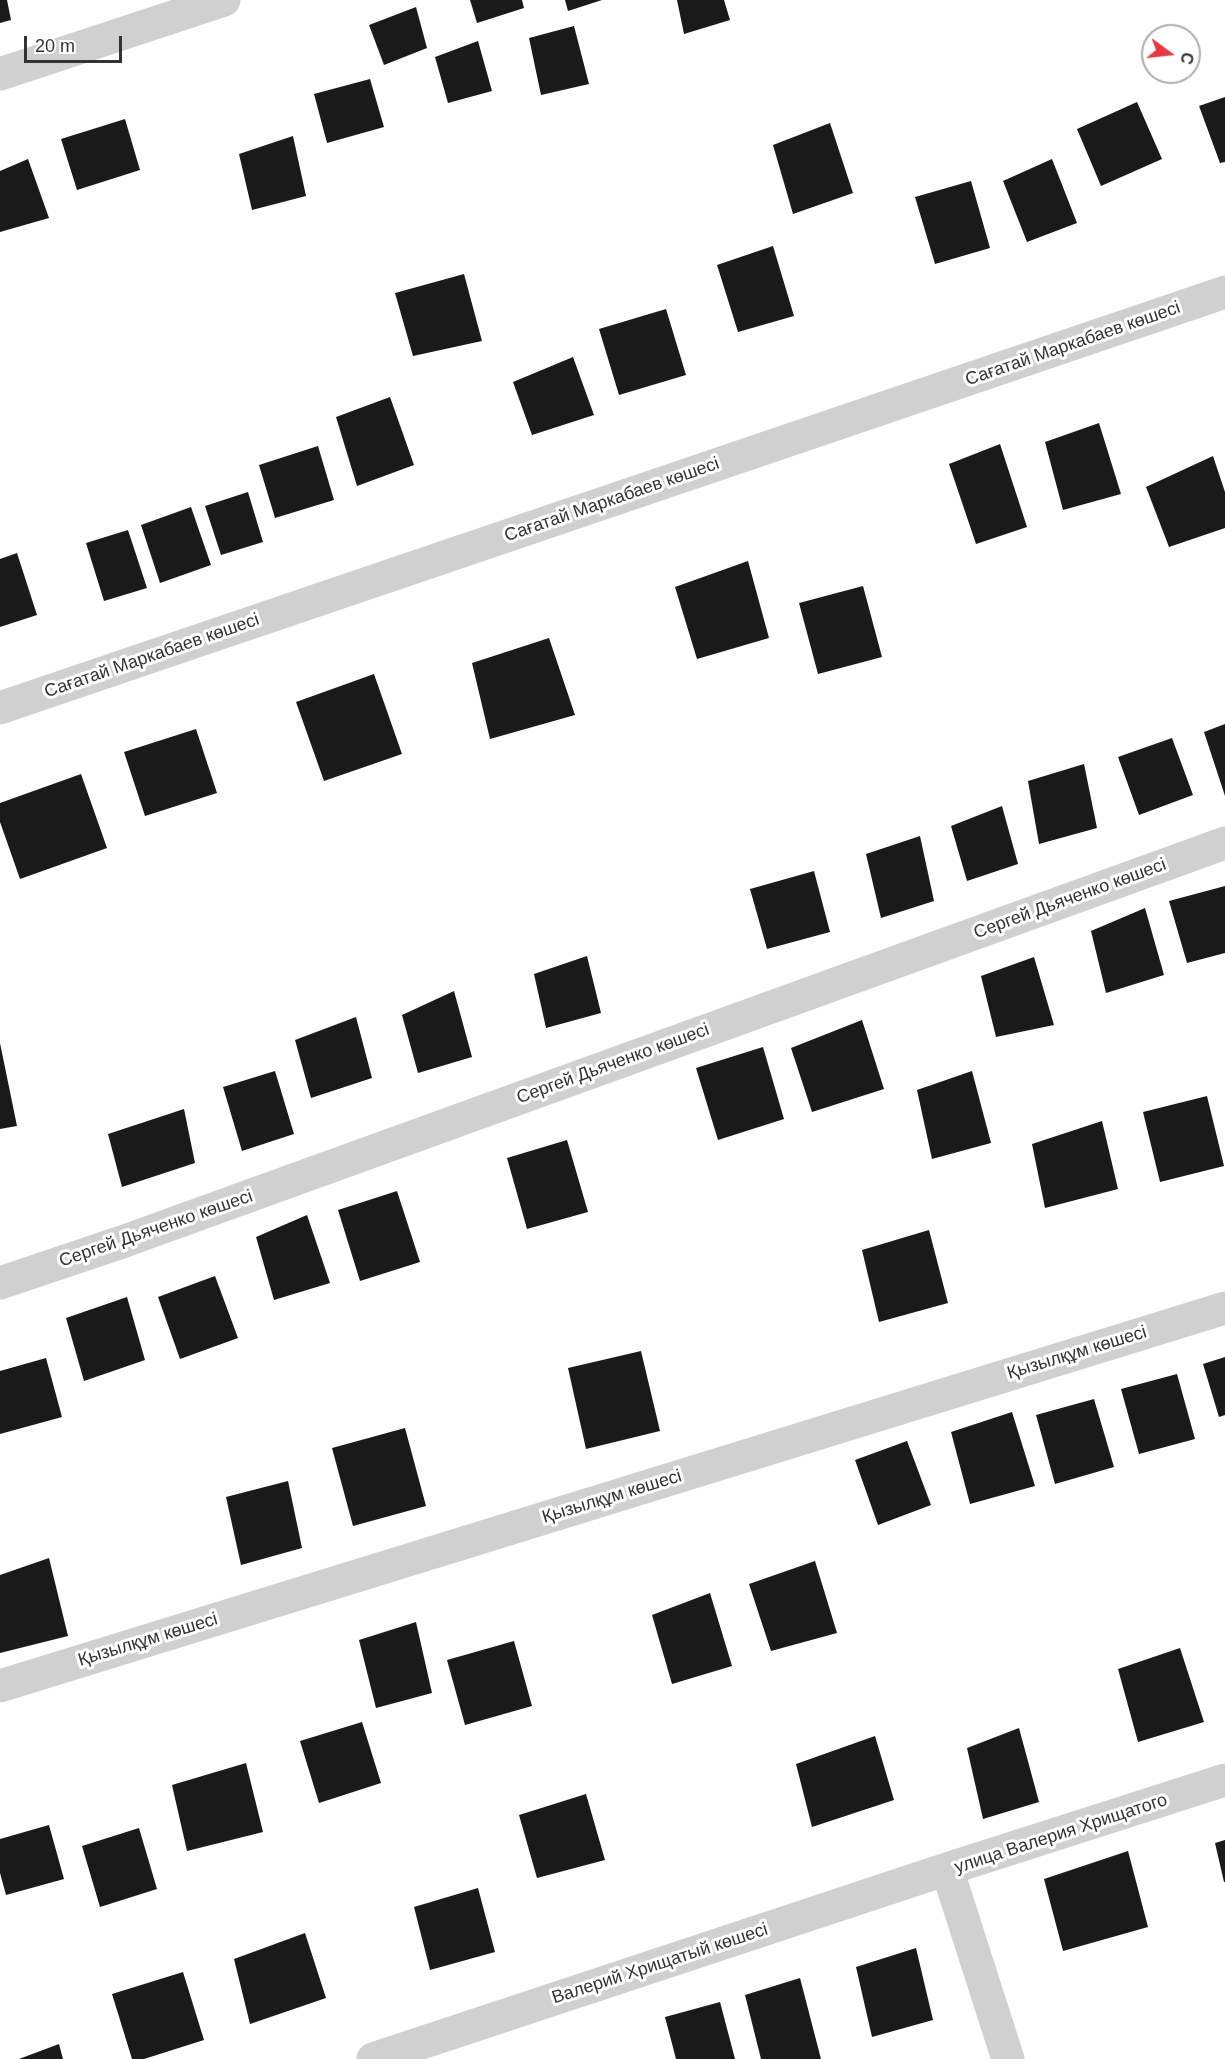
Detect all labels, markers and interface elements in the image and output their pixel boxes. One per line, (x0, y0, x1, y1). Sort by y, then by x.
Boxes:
scale bar (27, 24, 124, 62)
north arrow (1141, 24, 1201, 84)
text: 20 m (35, 36, 75, 56)
text: С (1177, 50, 1197, 66)
street label: Сағатай Маркабаев көшесі (963, 297, 1183, 391)
street label: Сағатай Маркабаев көшесі (502, 453, 722, 547)
street label: Сағатай Маркабаев көшесі (42, 609, 262, 703)
street label: Сергей Дьяченко көшесі (971, 854, 1169, 944)
street label: Сергей Дьяченко көшесі (514, 1019, 712, 1109)
street label: Сергей Дьяченко көшесі (56, 1186, 256, 1272)
street label: Қызылқұм көшесі (1005, 1322, 1149, 1384)
street label: Қызылқұм көшесі (540, 1466, 684, 1528)
street label: Қызылқұм көшесі (76, 1609, 220, 1671)
street label: улица Валерия Хрищатого (952, 1789, 1170, 1879)
street label: Валерий Хрищатый көшесі (549, 1919, 771, 2009)

